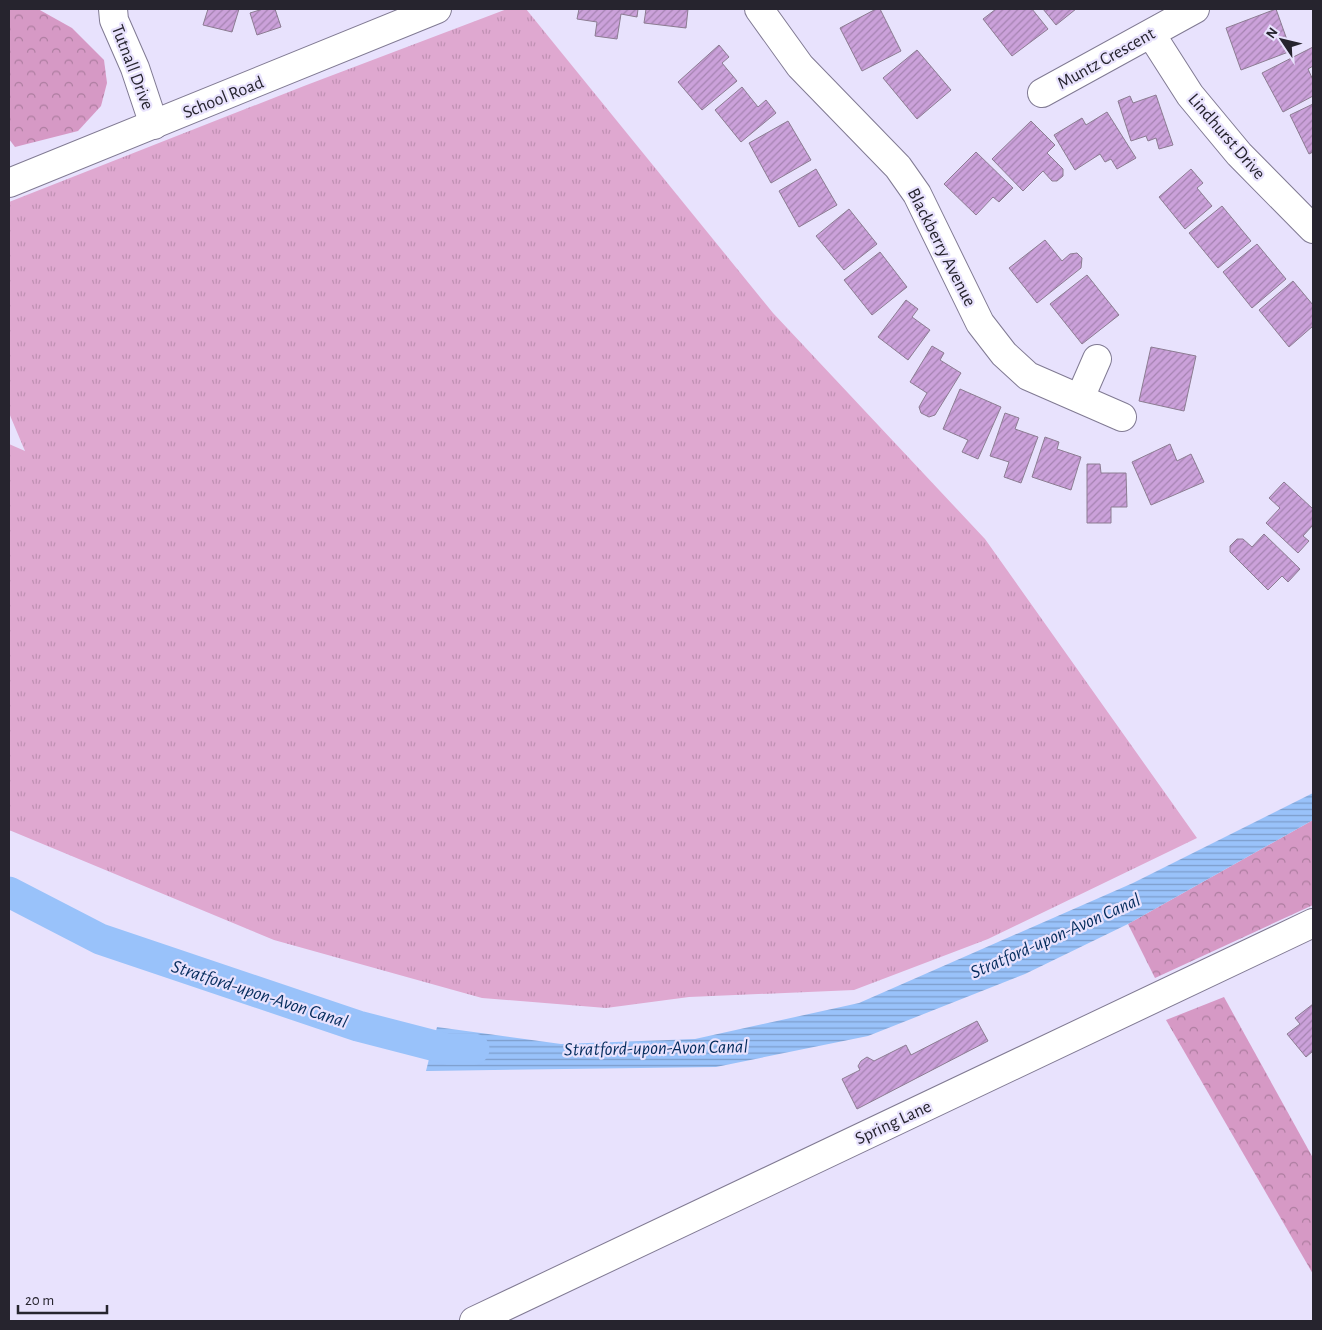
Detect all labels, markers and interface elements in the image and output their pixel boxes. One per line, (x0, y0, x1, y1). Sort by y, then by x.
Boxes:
north arrow (1257, 15, 1307, 65)
street label: Tutnall Drive (108, 22, 156, 112)
street label: Muntz Crescent (1055, 25, 1158, 93)
text: N (1264, 25, 1281, 41)
street label: School Road (180, 74, 266, 122)
street label: Lindhurst Drive (1184, 90, 1268, 183)
street label: Blackberry Avenue (904, 185, 979, 309)
water label: Stratford-upon-Avon Canal (968, 890, 1144, 982)
water label: Stratford-upon-Avon Canal (169, 957, 350, 1032)
water label: Stratford-upon-Avon Canal (564, 1037, 748, 1060)
street label: Spring Lane (853, 1097, 934, 1148)
scale bar (18, 1282, 106, 1314)
text: 20 m (25, 1293, 54, 1308)

